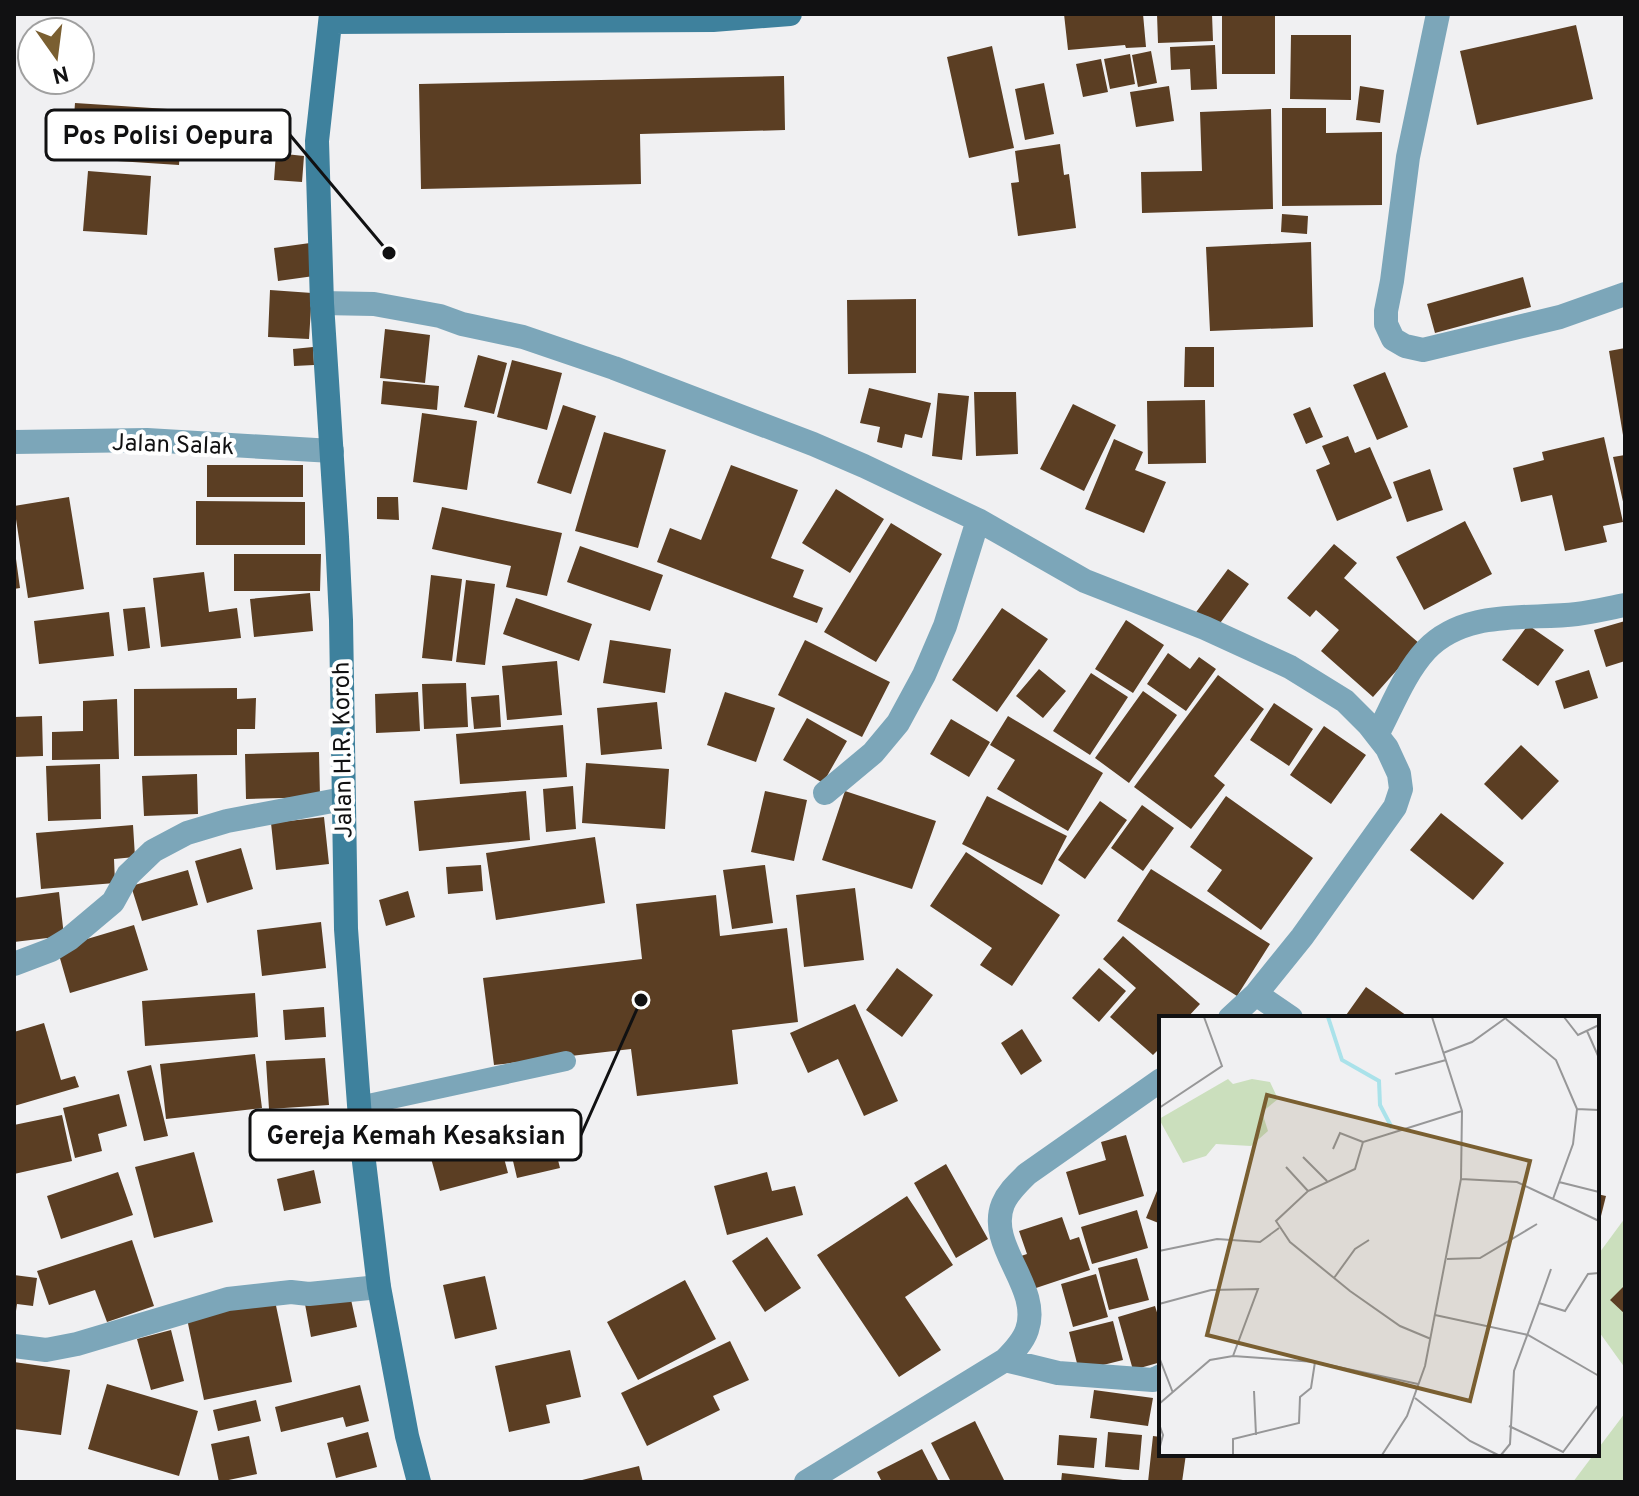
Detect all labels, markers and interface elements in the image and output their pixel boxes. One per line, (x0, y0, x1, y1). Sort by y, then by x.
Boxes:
north arrow (16, 16, 96, 96)
text: N (49, 58, 71, 88)
callout: Pos Polisi Oepura (46, 110, 290, 160)
text: Pos Polisi Oepura (62, 121, 274, 154)
street label: Jalan Salak (111, 429, 235, 463)
street label: Jalan H.R. Koroh (327, 661, 361, 839)
inset map (1159, 1016, 1599, 1456)
callout: Gereja Kemah Kesaksian (250, 1110, 581, 1160)
text: Gereja Kemah Kesaksian (266, 1121, 566, 1154)

